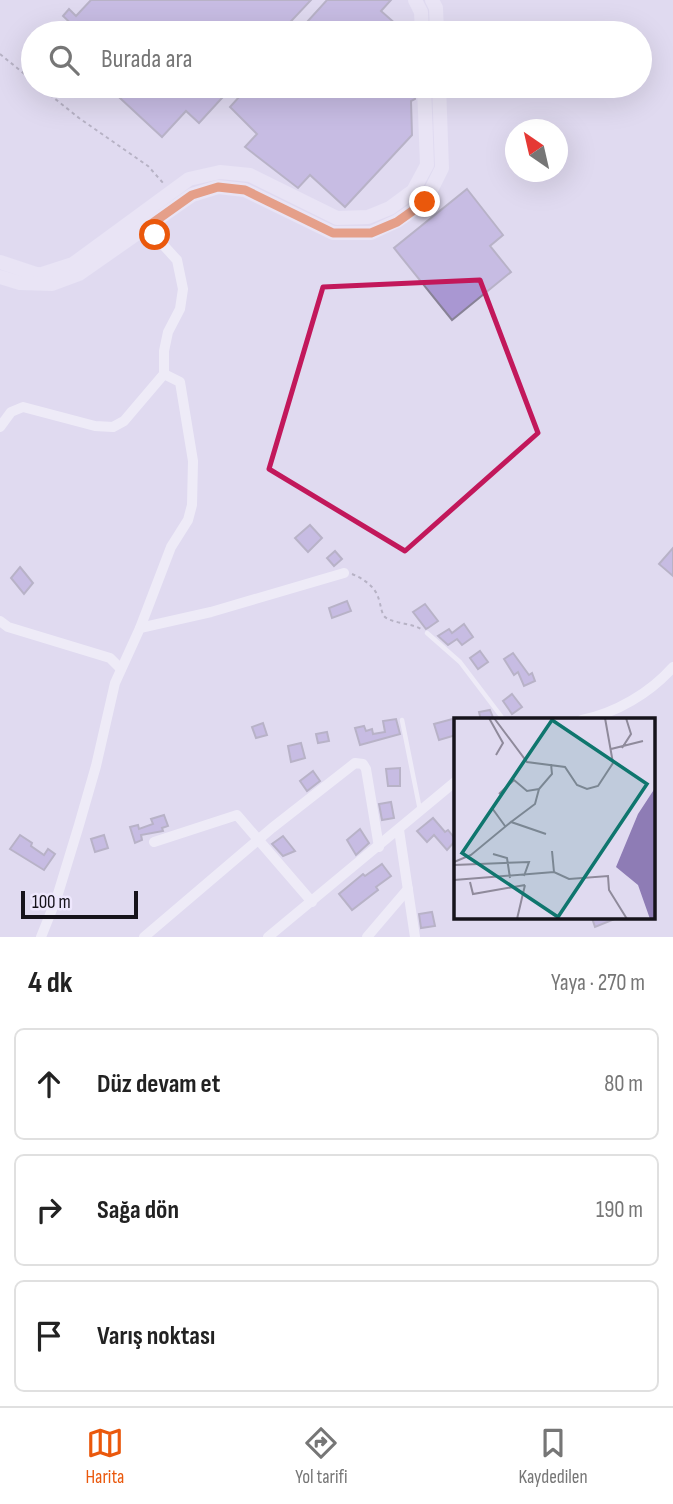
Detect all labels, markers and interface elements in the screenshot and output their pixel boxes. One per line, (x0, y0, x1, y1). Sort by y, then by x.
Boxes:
search box (21, 21, 652, 98)
icon: search (45, 41, 83, 79)
text: Burada ara (101, 44, 193, 75)
north arrow (505, 119, 568, 182)
route end (409, 186, 440, 217)
route start (139, 219, 170, 250)
inset map (454, 718, 656, 920)
scale bar (21, 888, 138, 920)
text: 100 m (32, 891, 71, 914)
text: 4 dk (28, 965, 72, 1001)
text: Yaya · 270 m (551, 969, 645, 997)
icon: ahead (30, 1065, 68, 1103)
text: Düz devam et (97, 1069, 220, 1100)
text: 80 m (604, 1070, 643, 1098)
icon: right (30, 1191, 68, 1229)
text: Sağa dön (97, 1195, 179, 1226)
text: 190 m (596, 1196, 643, 1224)
icon: arrive (30, 1317, 68, 1355)
text: Varış noktası (97, 1321, 215, 1352)
tab: Harita (85, 1424, 124, 1489)
tab: Yol tarifi (295, 1424, 348, 1489)
tab: Kaydedilen (518, 1424, 588, 1489)

